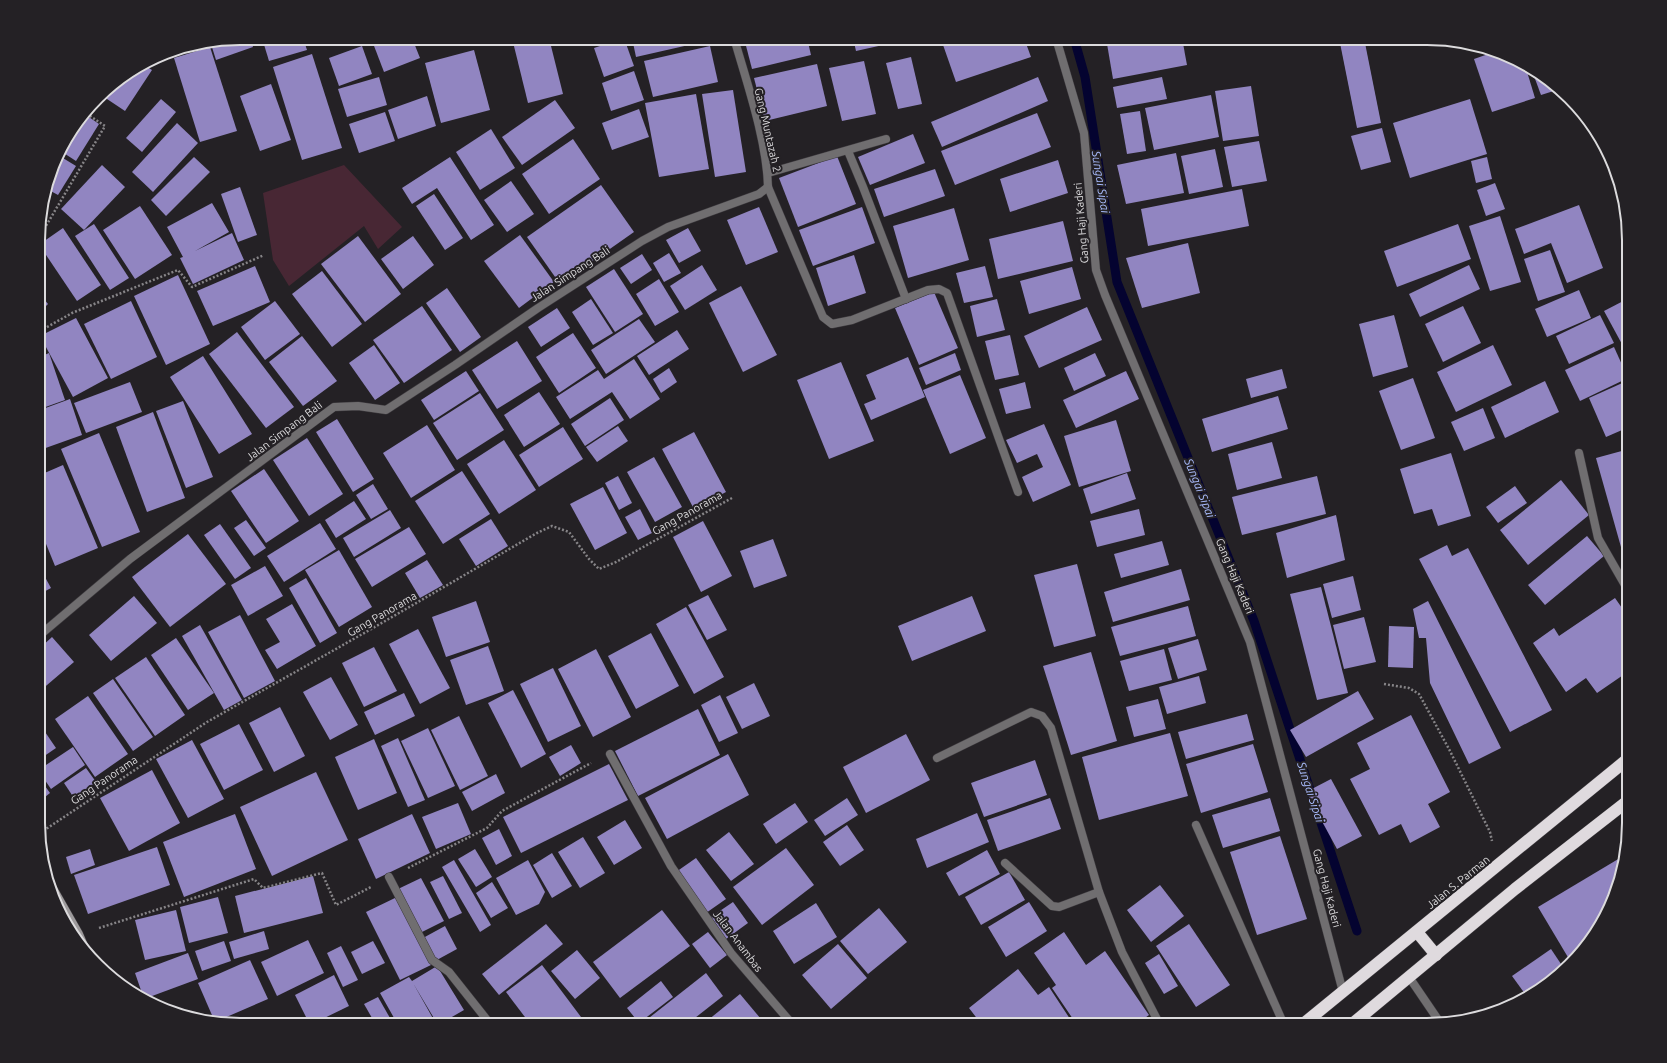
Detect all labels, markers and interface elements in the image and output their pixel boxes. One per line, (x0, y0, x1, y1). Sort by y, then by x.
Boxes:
street label: Gang Muntazah 2 (752, 87, 784, 173)
water label: Sungai Sipai (1089, 149, 1113, 215)
street label: Gang Haji Kaderi (1071, 182, 1091, 264)
street label: Jalan Simpang Bali (528, 244, 612, 304)
street label: Jalan Simpang Bali (244, 399, 324, 463)
water label: Sungai Sipai (1182, 455, 1218, 521)
street label: Gang Panorama (650, 489, 724, 537)
street label: Gang Haji Kaderi (1214, 536, 1256, 616)
street label: Gang Panorama (345, 589, 419, 639)
street label: Gang Panorama (68, 753, 140, 807)
water label: Sungai Sipai (1295, 759, 1327, 825)
street label: Gang Haji Kaderi (1311, 847, 1343, 929)
street label: Jalan S. Parman (1424, 853, 1492, 911)
street label: Jalan Anambas (711, 908, 765, 974)

